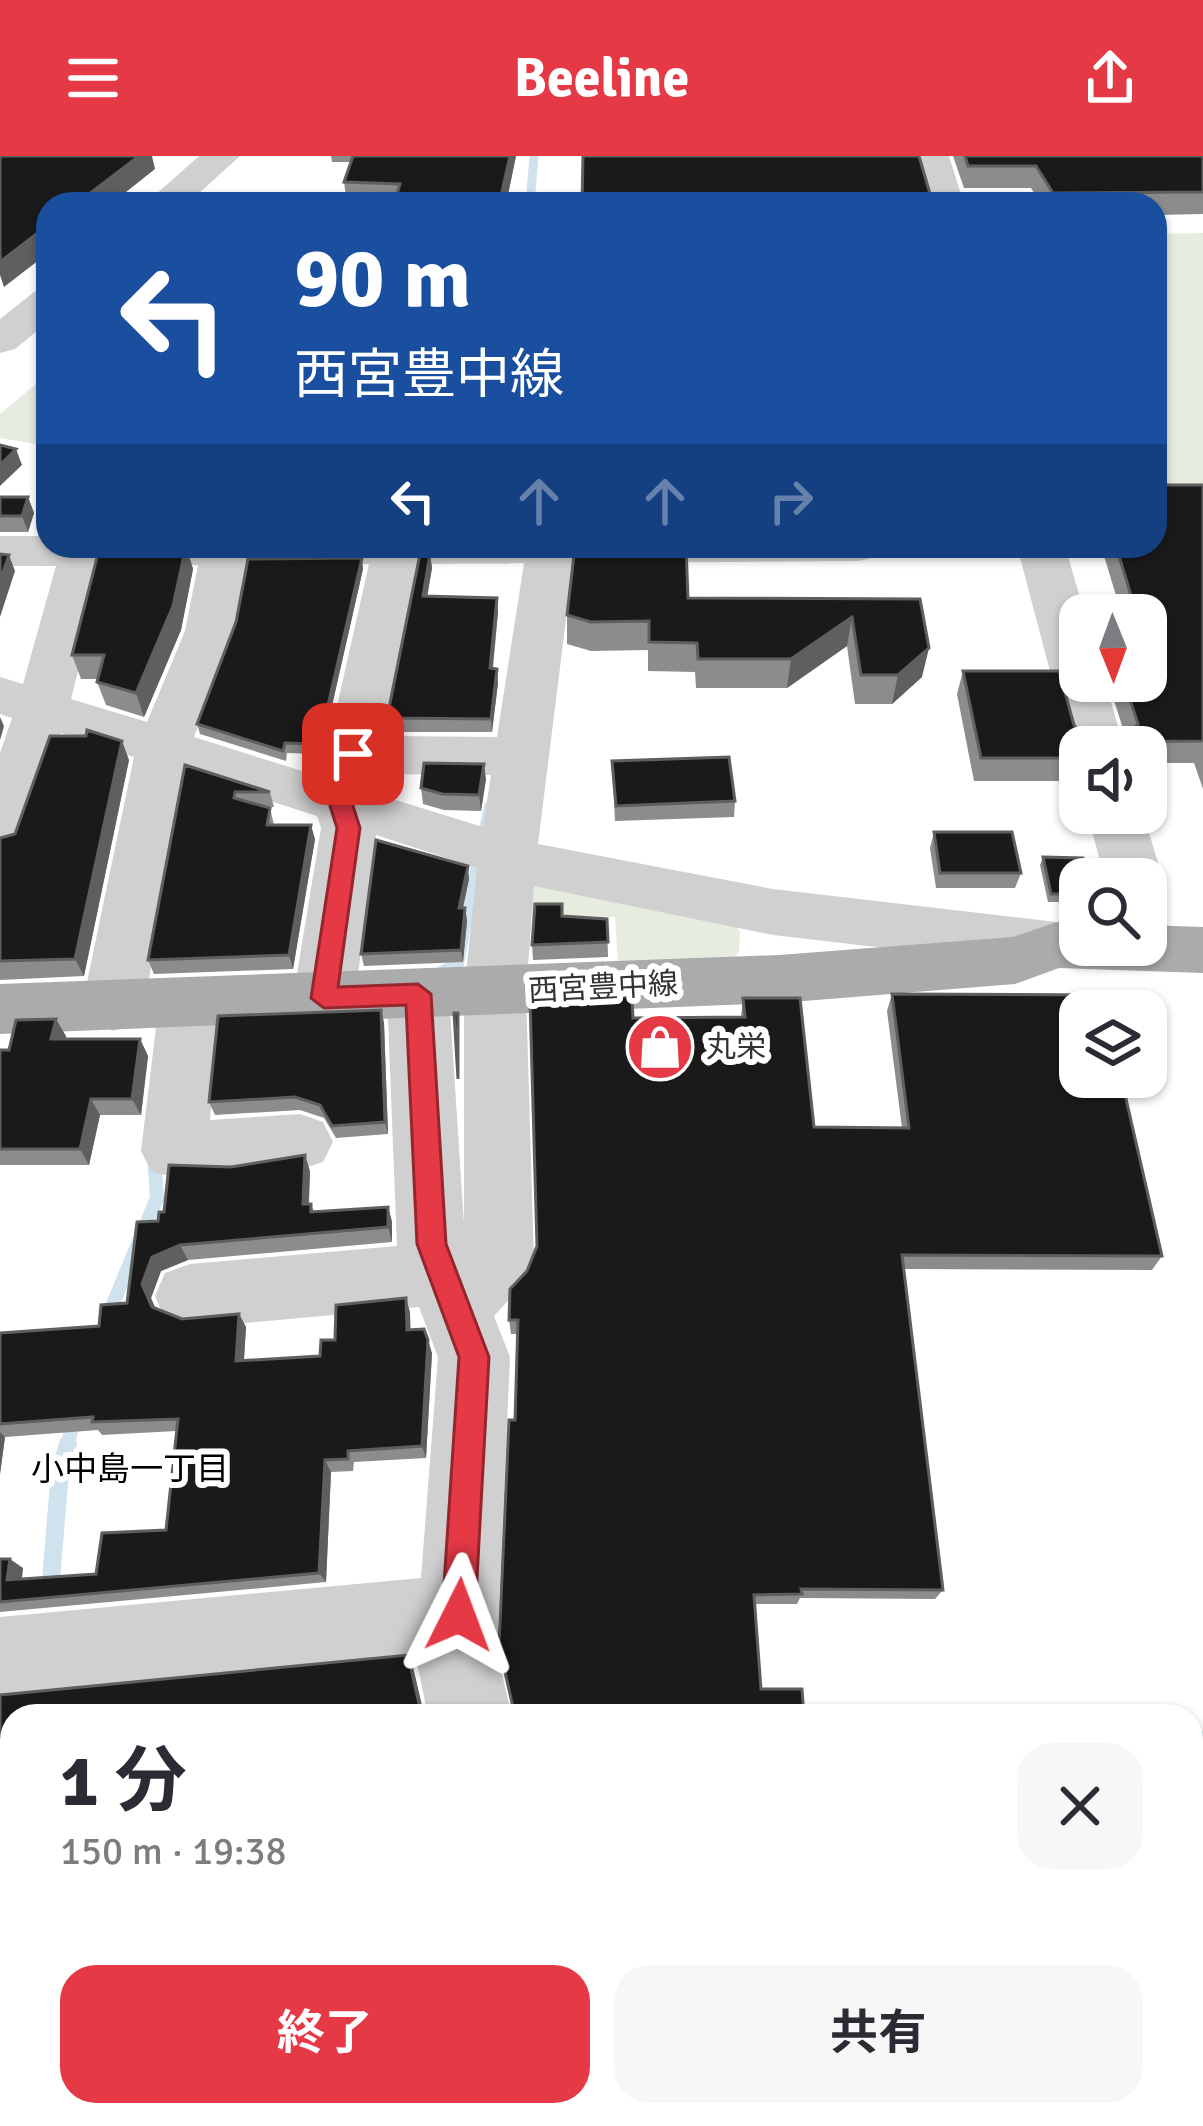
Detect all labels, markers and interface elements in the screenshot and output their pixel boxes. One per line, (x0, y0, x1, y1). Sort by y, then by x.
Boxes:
icon: menu (60, 45, 126, 111)
text: Beeline (514, 45, 689, 112)
icon: share (1077, 45, 1143, 111)
text: 90 m (294, 227, 471, 331)
icon: left (96, 240, 252, 396)
text: 西宮豊中線 (294, 342, 564, 409)
icon: left (380, 468, 446, 534)
icon: ahead (506, 468, 572, 534)
icon: ahead (632, 468, 698, 534)
icon: right (758, 468, 824, 534)
north arrow (1059, 594, 1167, 702)
map controls (1059, 594, 1167, 1098)
pin (302, 703, 404, 805)
icon: arrive (320, 721, 386, 787)
button: sound (1059, 726, 1167, 834)
button: search (1059, 858, 1167, 966)
street label: 西宮豊中線 (527, 965, 679, 1010)
button: layers (1059, 990, 1167, 1098)
shop icon: 丸栄 (625, 1012, 695, 1082)
place label: 丸栄 (706, 1029, 766, 1066)
district label: 小中島一丁目 (31, 1449, 229, 1490)
position arrow (396, 1552, 522, 1678)
text: 1 分 (60, 1737, 187, 1826)
button: close (1017, 1743, 1143, 1869)
text: 150 m · 19:38 (60, 1827, 287, 1875)
button: 終了 (60, 1965, 590, 2103)
button: 共有 (614, 1965, 1143, 2103)

